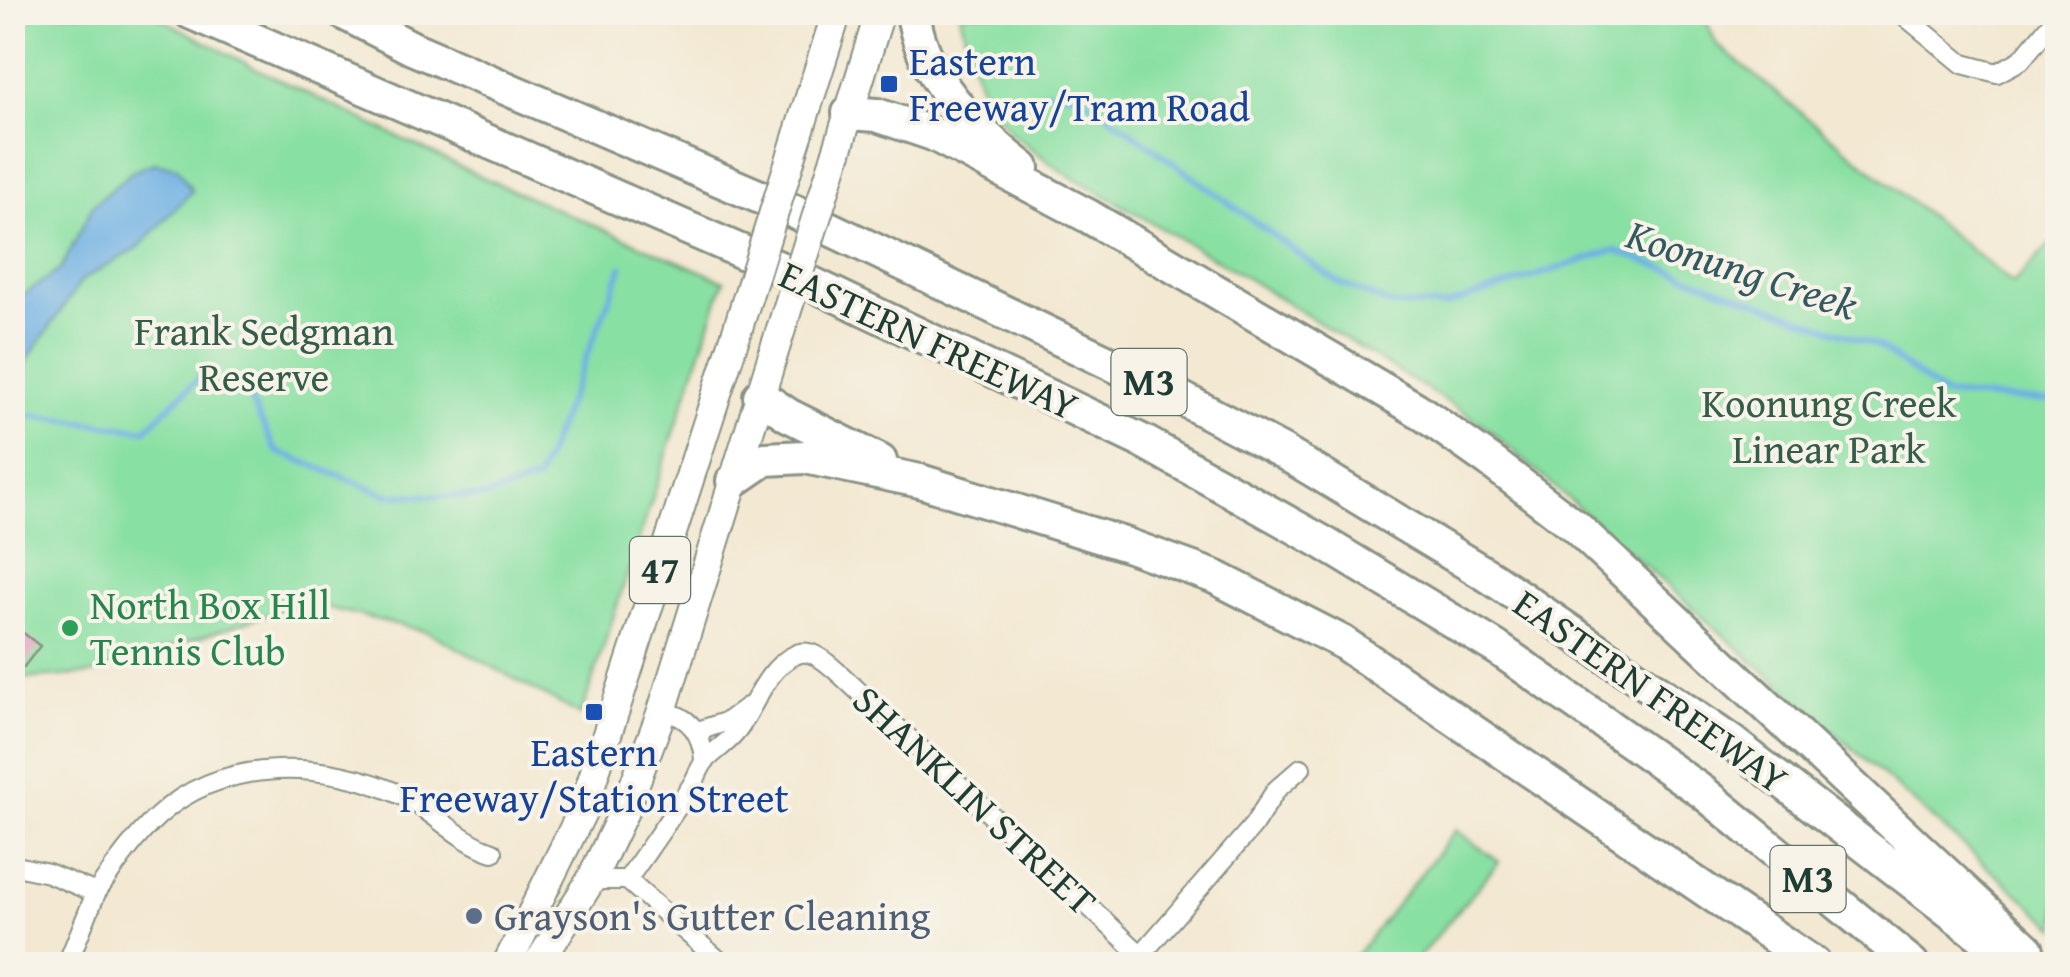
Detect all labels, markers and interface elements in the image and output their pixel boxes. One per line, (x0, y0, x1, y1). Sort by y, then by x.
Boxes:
place label: Eastern Freeway/Tram Road (909, 31, 1251, 136)
marker: Eastern Freeway/Tram Road (878, 73, 900, 95)
water label: Koonung Creek (1618, 202, 1866, 335)
street label: EASTERN FREEWAY (770, 244, 1088, 435)
park label: Frank Sedgman Reserve (134, 301, 394, 406)
road number: M3 (1112, 349, 1186, 415)
park label: Koonung Creek Linear Park (1701, 373, 1957, 478)
road number: 47 (630, 537, 690, 603)
street label: EASTERN FREEWAY (1502, 574, 1801, 807)
place label: North Box Hill Tennis Club (90, 575, 330, 680)
marker: North Box Hill Tennis Club (59, 617, 81, 639)
street label: SHANKLIN STREET (840, 671, 1111, 929)
marker: Eastern Freeway/Station Street (583, 701, 605, 723)
place label: Eastern Freeway/Station Street (399, 722, 789, 827)
road number: M3 (1770, 846, 1846, 912)
place label: Grayson's Gutter Cleaning (494, 886, 931, 945)
marker: Grayson's Gutter Cleaning (463, 905, 485, 927)

